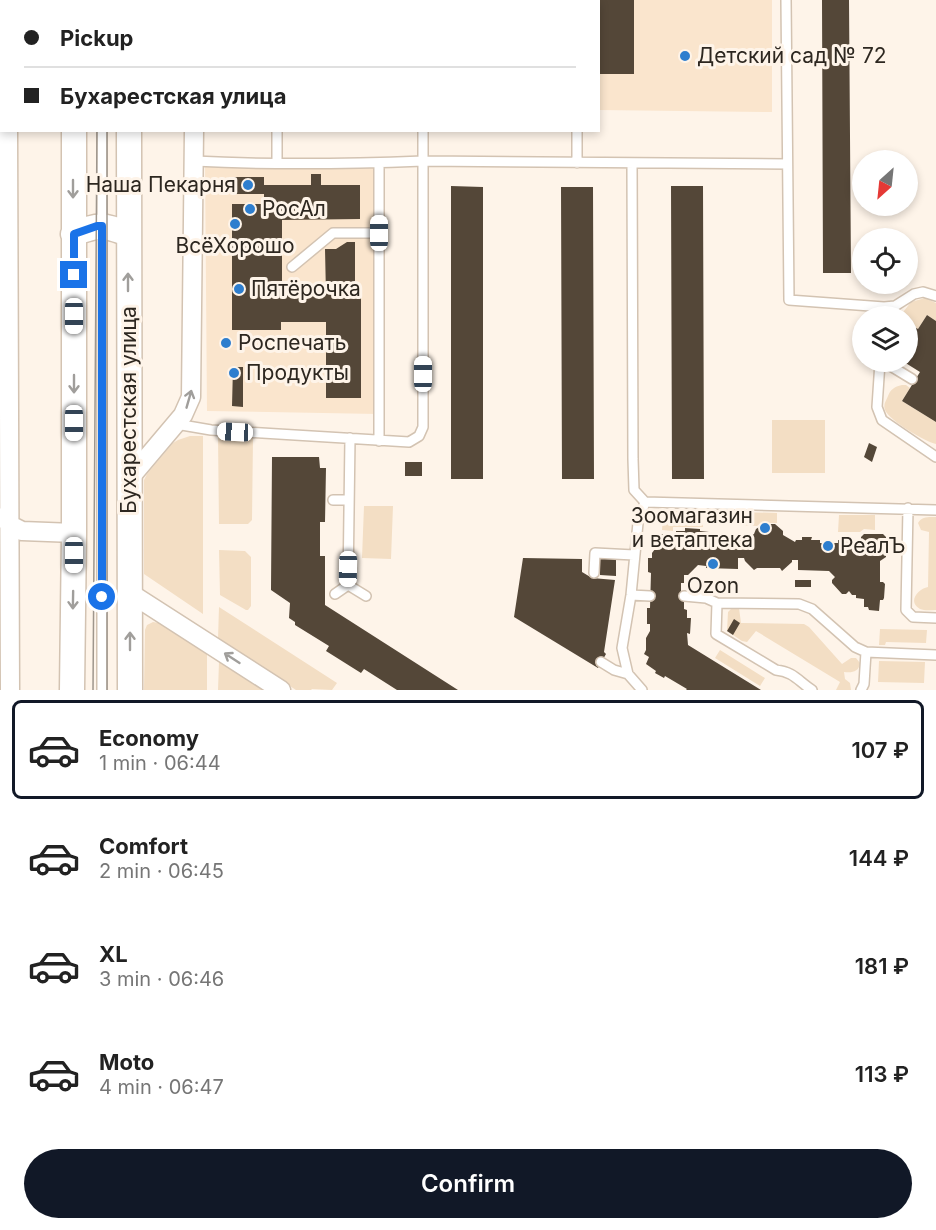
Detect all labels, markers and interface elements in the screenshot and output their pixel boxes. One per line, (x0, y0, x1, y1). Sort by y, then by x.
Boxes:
text: Pickup (60, 25, 134, 51)
place label: Детский сад № 72 (697, 43, 887, 68)
marker: Детский сад № 72 (678, 49, 692, 63)
text: Бухарестская улица (60, 83, 287, 109)
north arrow (852, 150, 918, 216)
map controls (852, 150, 918, 372)
place label: Наша Пекарня (86, 172, 236, 197)
one-way arrow (67, 178, 79, 198)
marker: Наша Пекарня (241, 178, 255, 192)
place label: РосАл (262, 196, 326, 221)
marker: РосАл (243, 202, 257, 216)
car (370, 215, 388, 251)
marker: ВсёХорошо (228, 217, 242, 231)
button: locate (852, 228, 918, 294)
place label: ВсёХорошо (175, 233, 295, 258)
route end (60, 261, 87, 288)
one-way arrow (123, 273, 134, 293)
place label: Пятёрочка (251, 276, 361, 301)
marker: Пятёрочка (232, 282, 246, 296)
car (65, 298, 83, 334)
street label: Бухарестская улица (116, 306, 141, 514)
button: layers (852, 306, 918, 372)
place label: Роспечать (238, 330, 346, 355)
marker: Роспечать (219, 336, 233, 350)
car (414, 356, 432, 392)
place label: Продукты (246, 360, 349, 385)
marker: Продукты (227, 366, 241, 380)
one-way arrow (68, 373, 80, 393)
one-way arrow (184, 390, 195, 409)
car (65, 405, 83, 441)
car (217, 422, 253, 442)
place label: Зоомагазин и ветаптека (631, 503, 753, 552)
marker: Зоомагазин и ветаптека (758, 521, 772, 535)
place label: РеалЪ (840, 533, 905, 558)
car (65, 537, 83, 573)
marker: РеалЪ (821, 539, 835, 553)
car (339, 551, 357, 587)
marker: Ozon (706, 557, 720, 571)
place label: Ozon (687, 573, 739, 598)
route start (88, 583, 115, 610)
one-way arrow (67, 589, 79, 609)
one-way arrow (124, 632, 136, 652)
one-way arrow (224, 652, 241, 664)
icon: car (27, 723, 81, 777)
text: Economy (99, 725, 199, 751)
text: 107 ₽ (851, 737, 909, 763)
text: 1 min · 06:44 (99, 751, 221, 775)
icon: car (27, 831, 81, 885)
text: Comfort (99, 833, 188, 859)
text: 144 ₽ (849, 845, 909, 871)
text: 2 min · 06:45 (99, 859, 224, 883)
icon: car (27, 939, 81, 993)
text: XL (99, 941, 128, 967)
text: 181 ₽ (855, 953, 909, 979)
text: 3 min · 06:46 (99, 967, 224, 991)
icon: car (27, 1047, 81, 1101)
text: Moto (99, 1049, 154, 1075)
text: 113 ₽ (855, 1061, 909, 1087)
text: 4 min · 06:47 (99, 1075, 224, 1099)
button: Confirm (24, 1149, 912, 1218)

